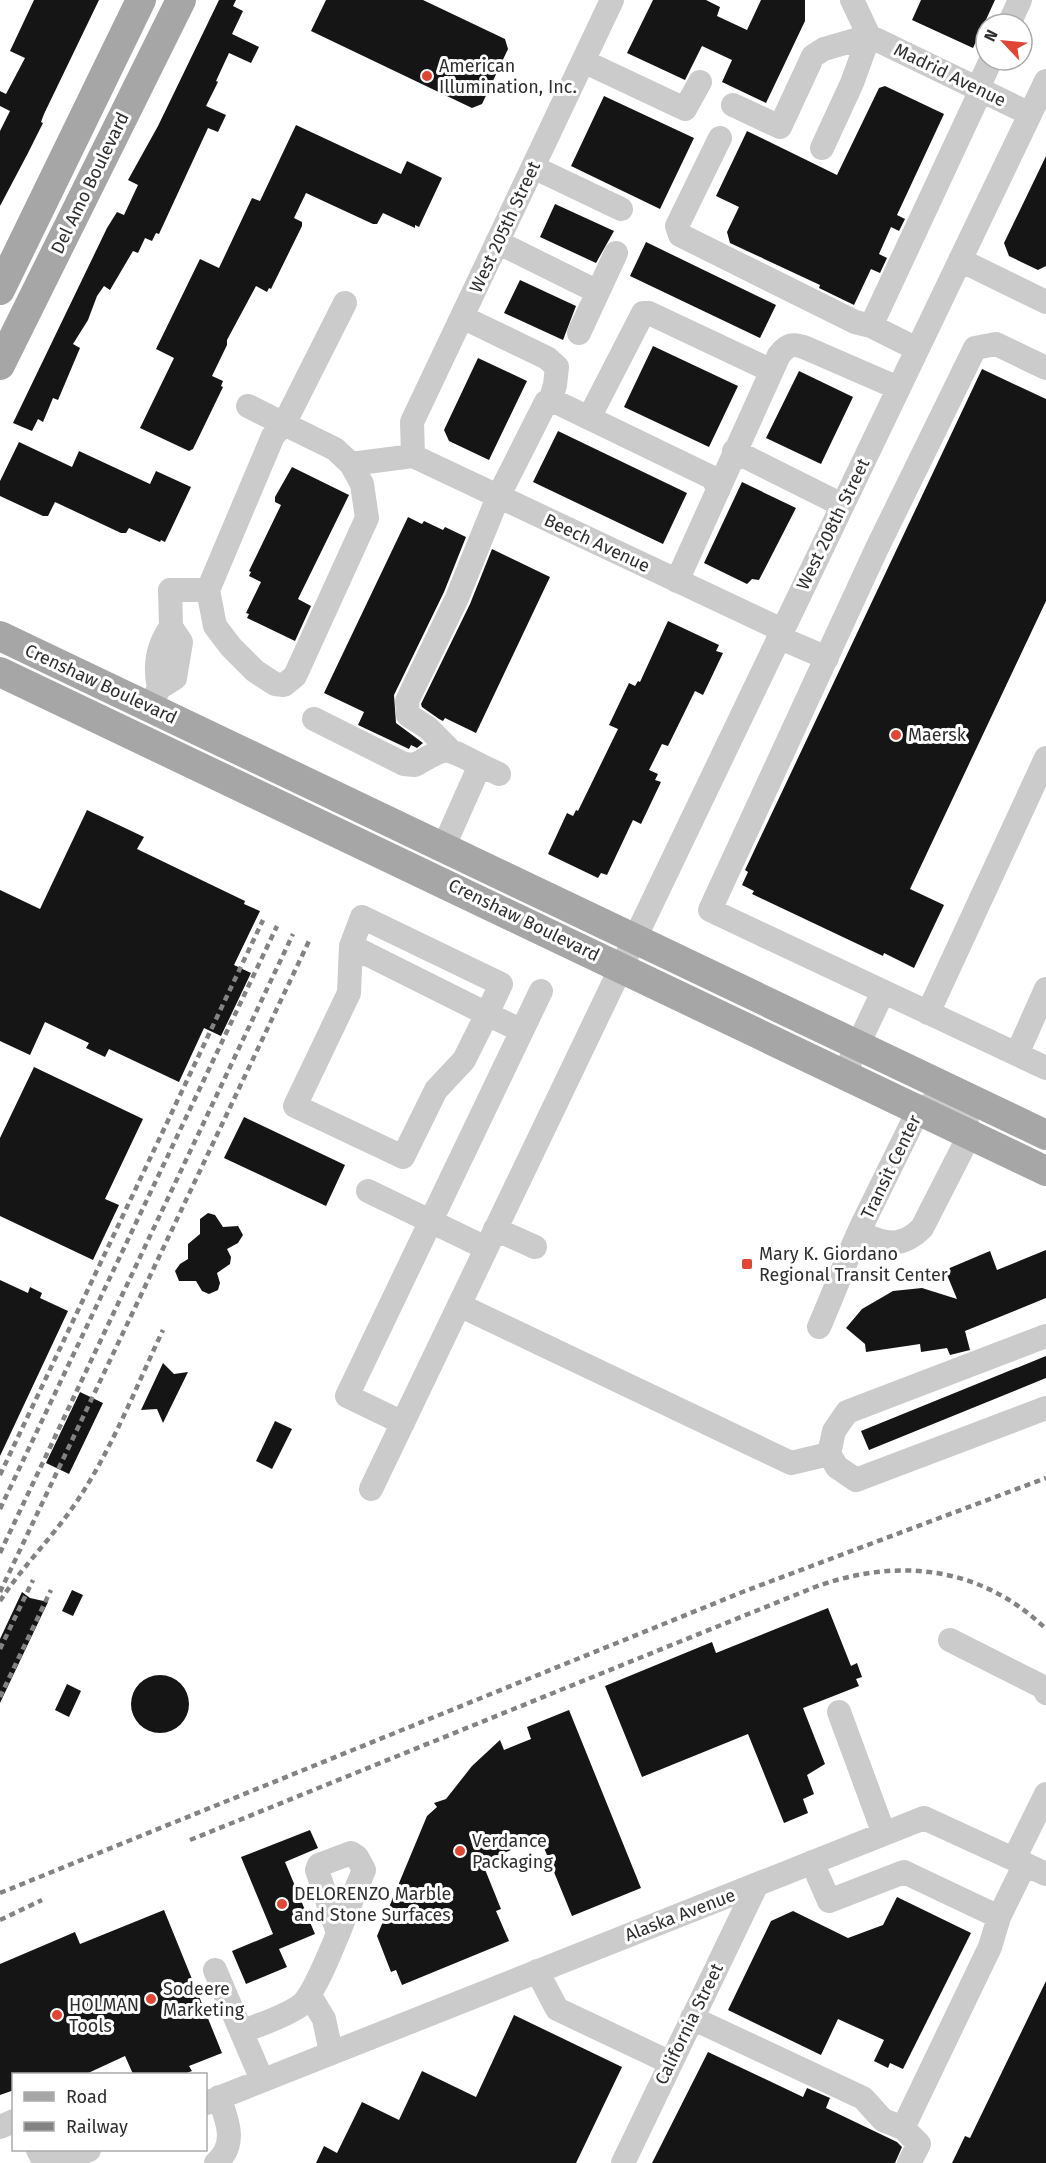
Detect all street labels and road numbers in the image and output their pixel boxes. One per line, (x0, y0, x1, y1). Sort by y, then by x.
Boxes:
street label: Madrid Avenue (890, 38, 1010, 112)
street label: Del Amo Boulevard (46, 109, 134, 257)
street label: West 205th Street (465, 157, 545, 296)
street label: West 208th Street (792, 454, 875, 593)
street label: Beech Avenue (541, 509, 653, 577)
street label: Crenshaw Boulevard (21, 639, 181, 729)
street label: Crenshaw Boulevard (445, 874, 603, 966)
street label: Transit Center (856, 1111, 926, 1223)
street label: Alaska Avenue (622, 1884, 738, 1946)
street label: California Street (650, 1959, 728, 2088)

